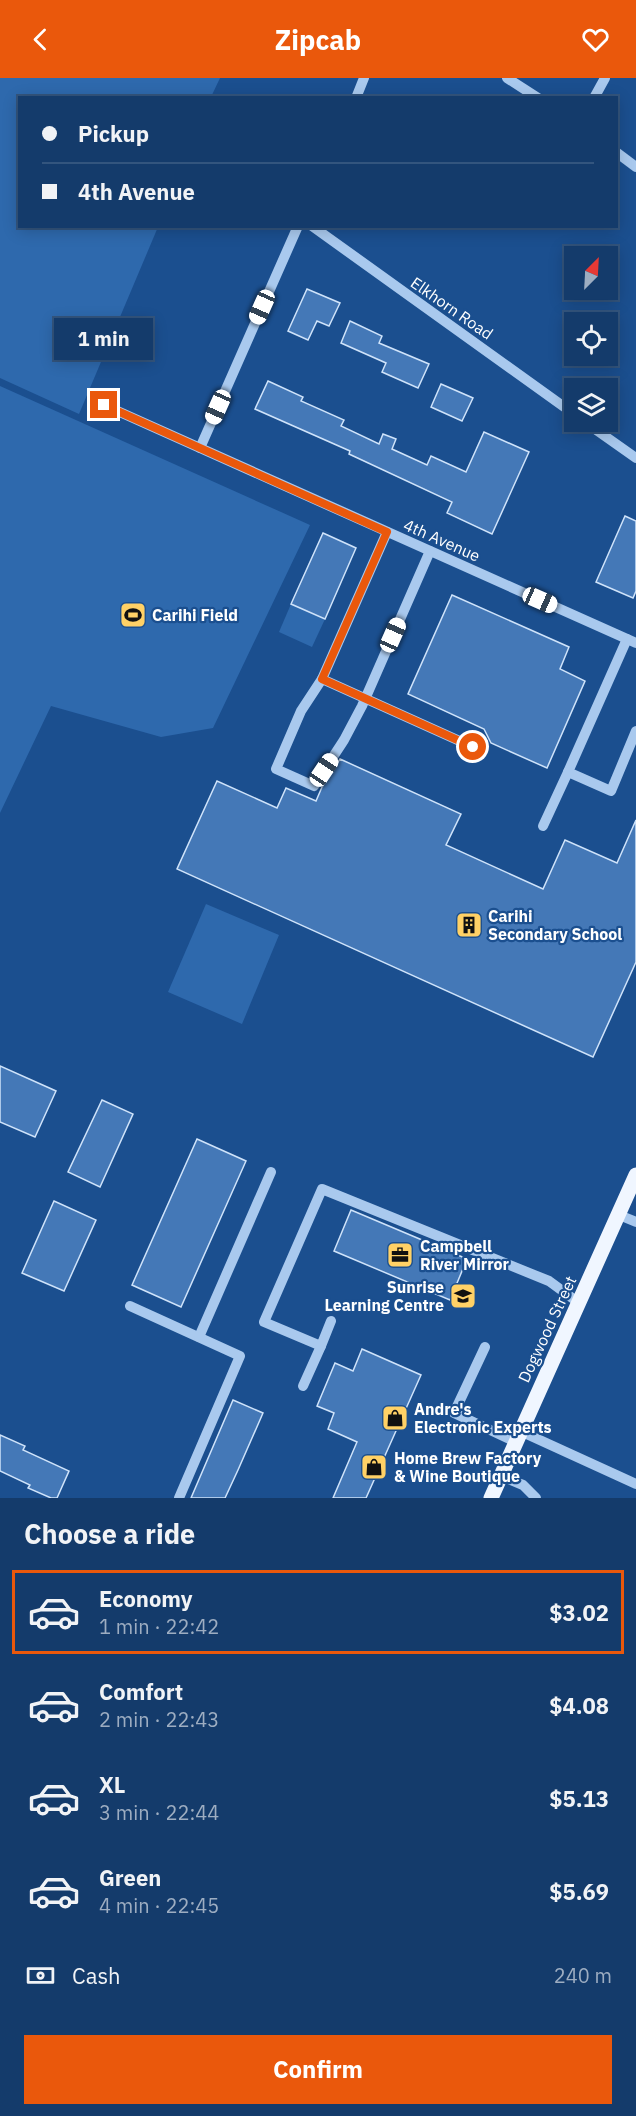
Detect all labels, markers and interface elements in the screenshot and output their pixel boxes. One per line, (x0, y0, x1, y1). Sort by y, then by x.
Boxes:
text: Zipcab (275, 22, 361, 57)
icon: back (24, 23, 57, 56)
icon: heart (579, 23, 612, 56)
text: Pickup (78, 119, 149, 148)
text: 4th Avenue (78, 177, 195, 206)
north arrow (564, 246, 618, 300)
map controls (564, 246, 618, 432)
street label: Elkhorn Road (407, 272, 497, 344)
car (246, 287, 278, 327)
button: locate (564, 312, 618, 366)
callout: 1 min (54, 318, 154, 360)
text: 1 min (77, 325, 130, 352)
button: layers (564, 378, 618, 432)
car (202, 387, 234, 427)
route end (90, 391, 117, 418)
street label: 4th Avenue (401, 514, 483, 566)
car (520, 584, 560, 616)
sports icon: Carihi Field (118, 600, 148, 630)
place label: Carihi Field (152, 605, 238, 625)
car (377, 615, 409, 655)
route start (459, 733, 486, 760)
car (306, 750, 342, 790)
place label: Carihi Secondary School (488, 906, 622, 944)
building icon: Carihi Secondary School (454, 910, 484, 940)
place label: Campbell River Mirror (420, 1236, 510, 1274)
office icon: Campbell River Mirror (385, 1240, 415, 1270)
street label: Dogwood Street (514, 1273, 580, 1385)
place label: Sunrise Learning Centre (324, 1277, 444, 1315)
school or university icon: Sunrise Learning Centre (448, 1281, 478, 1311)
place label: Andre's Electronic Experts (414, 1399, 552, 1437)
shop icon: Andre's Electronic Experts (380, 1403, 410, 1433)
place label: Home Brew Factory & Wine Boutique (394, 1448, 542, 1486)
shop icon: Home Brew Factory & Wine Boutique (359, 1452, 389, 1482)
text: Choose a ride (24, 1516, 195, 1551)
text: Economy (99, 1584, 193, 1613)
icon: car (27, 1585, 81, 1639)
text: $3.02 (549, 1598, 609, 1627)
text: 1 min · 22:42 (99, 1613, 219, 1640)
text: Comfort (99, 1677, 183, 1706)
icon: car (27, 1678, 81, 1732)
text: $4.08 (549, 1691, 609, 1720)
text: 2 min · 22:43 (99, 1706, 219, 1733)
text: XL (99, 1770, 125, 1799)
icon: car (27, 1771, 81, 1825)
text: $5.13 (549, 1784, 609, 1813)
text: 3 min · 22:44 (99, 1799, 219, 1826)
text: Green (99, 1863, 161, 1892)
icon: car (27, 1864, 81, 1918)
text: $5.69 (549, 1877, 609, 1906)
text: 4 min · 22:45 (99, 1892, 219, 1919)
icon: cash (24, 1959, 57, 1992)
text: Cash (72, 1961, 121, 1990)
text: 240 m (554, 1962, 612, 1989)
button: Confirm (24, 2035, 612, 2104)

